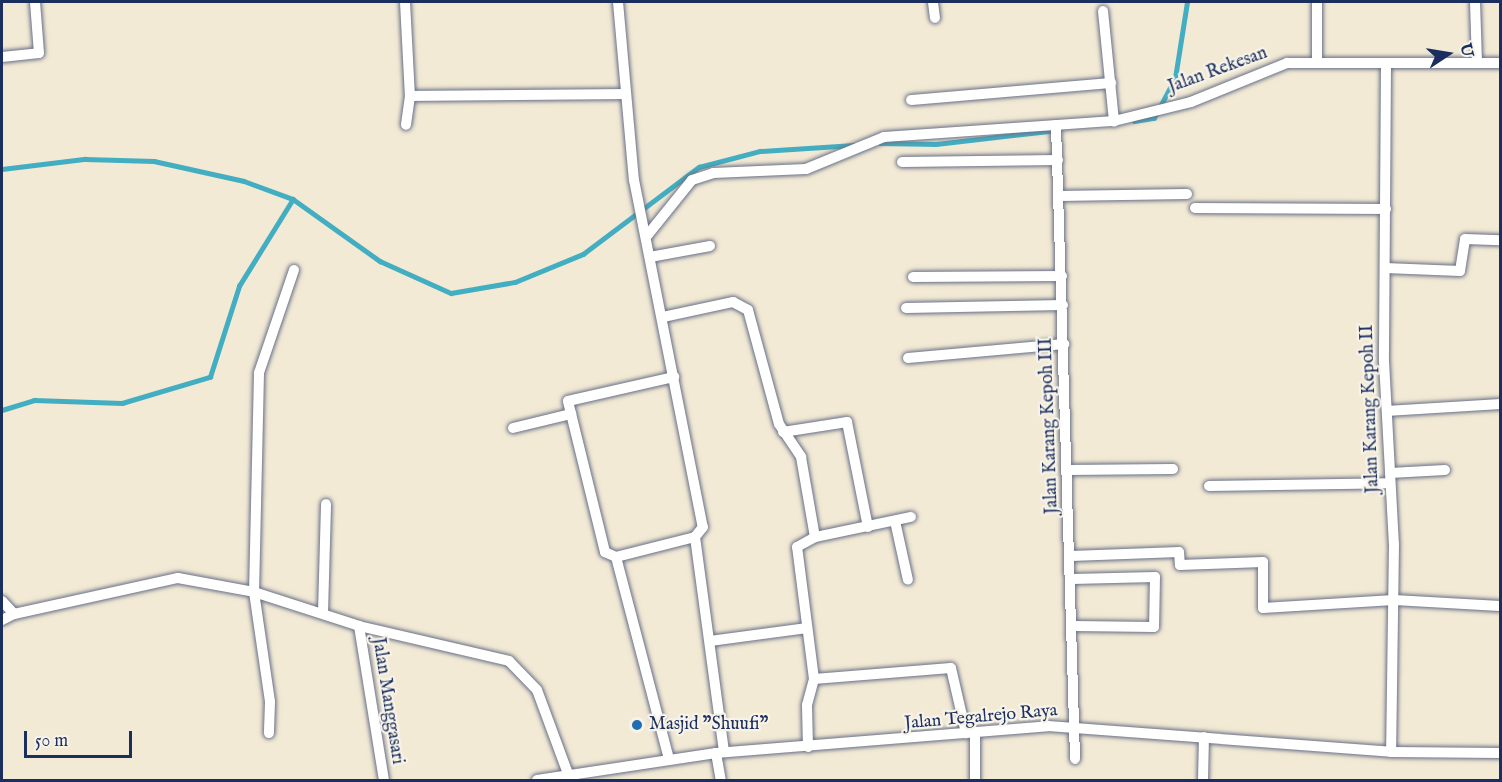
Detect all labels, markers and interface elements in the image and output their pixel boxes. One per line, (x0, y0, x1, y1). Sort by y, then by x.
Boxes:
north arrow (1418, 24, 1478, 84)
text: U (1454, 42, 1477, 59)
street label: Jalan Rekesan (1165, 43, 1271, 99)
street label: Jalan Karang Kepoh II (1357, 324, 1385, 494)
street label: Jalan Karang Kepoh III (1036, 337, 1064, 515)
street label: Jalan Manggasari (366, 636, 408, 766)
street label: Jalan Tegalrejo Raya (904, 701, 1058, 735)
place label: Masjid "Shuufi" (649, 714, 768, 736)
marker: Masjid "Shuufi" (630, 718, 644, 732)
scale bar (27, 719, 135, 757)
text: 50 m (35, 730, 68, 753)

